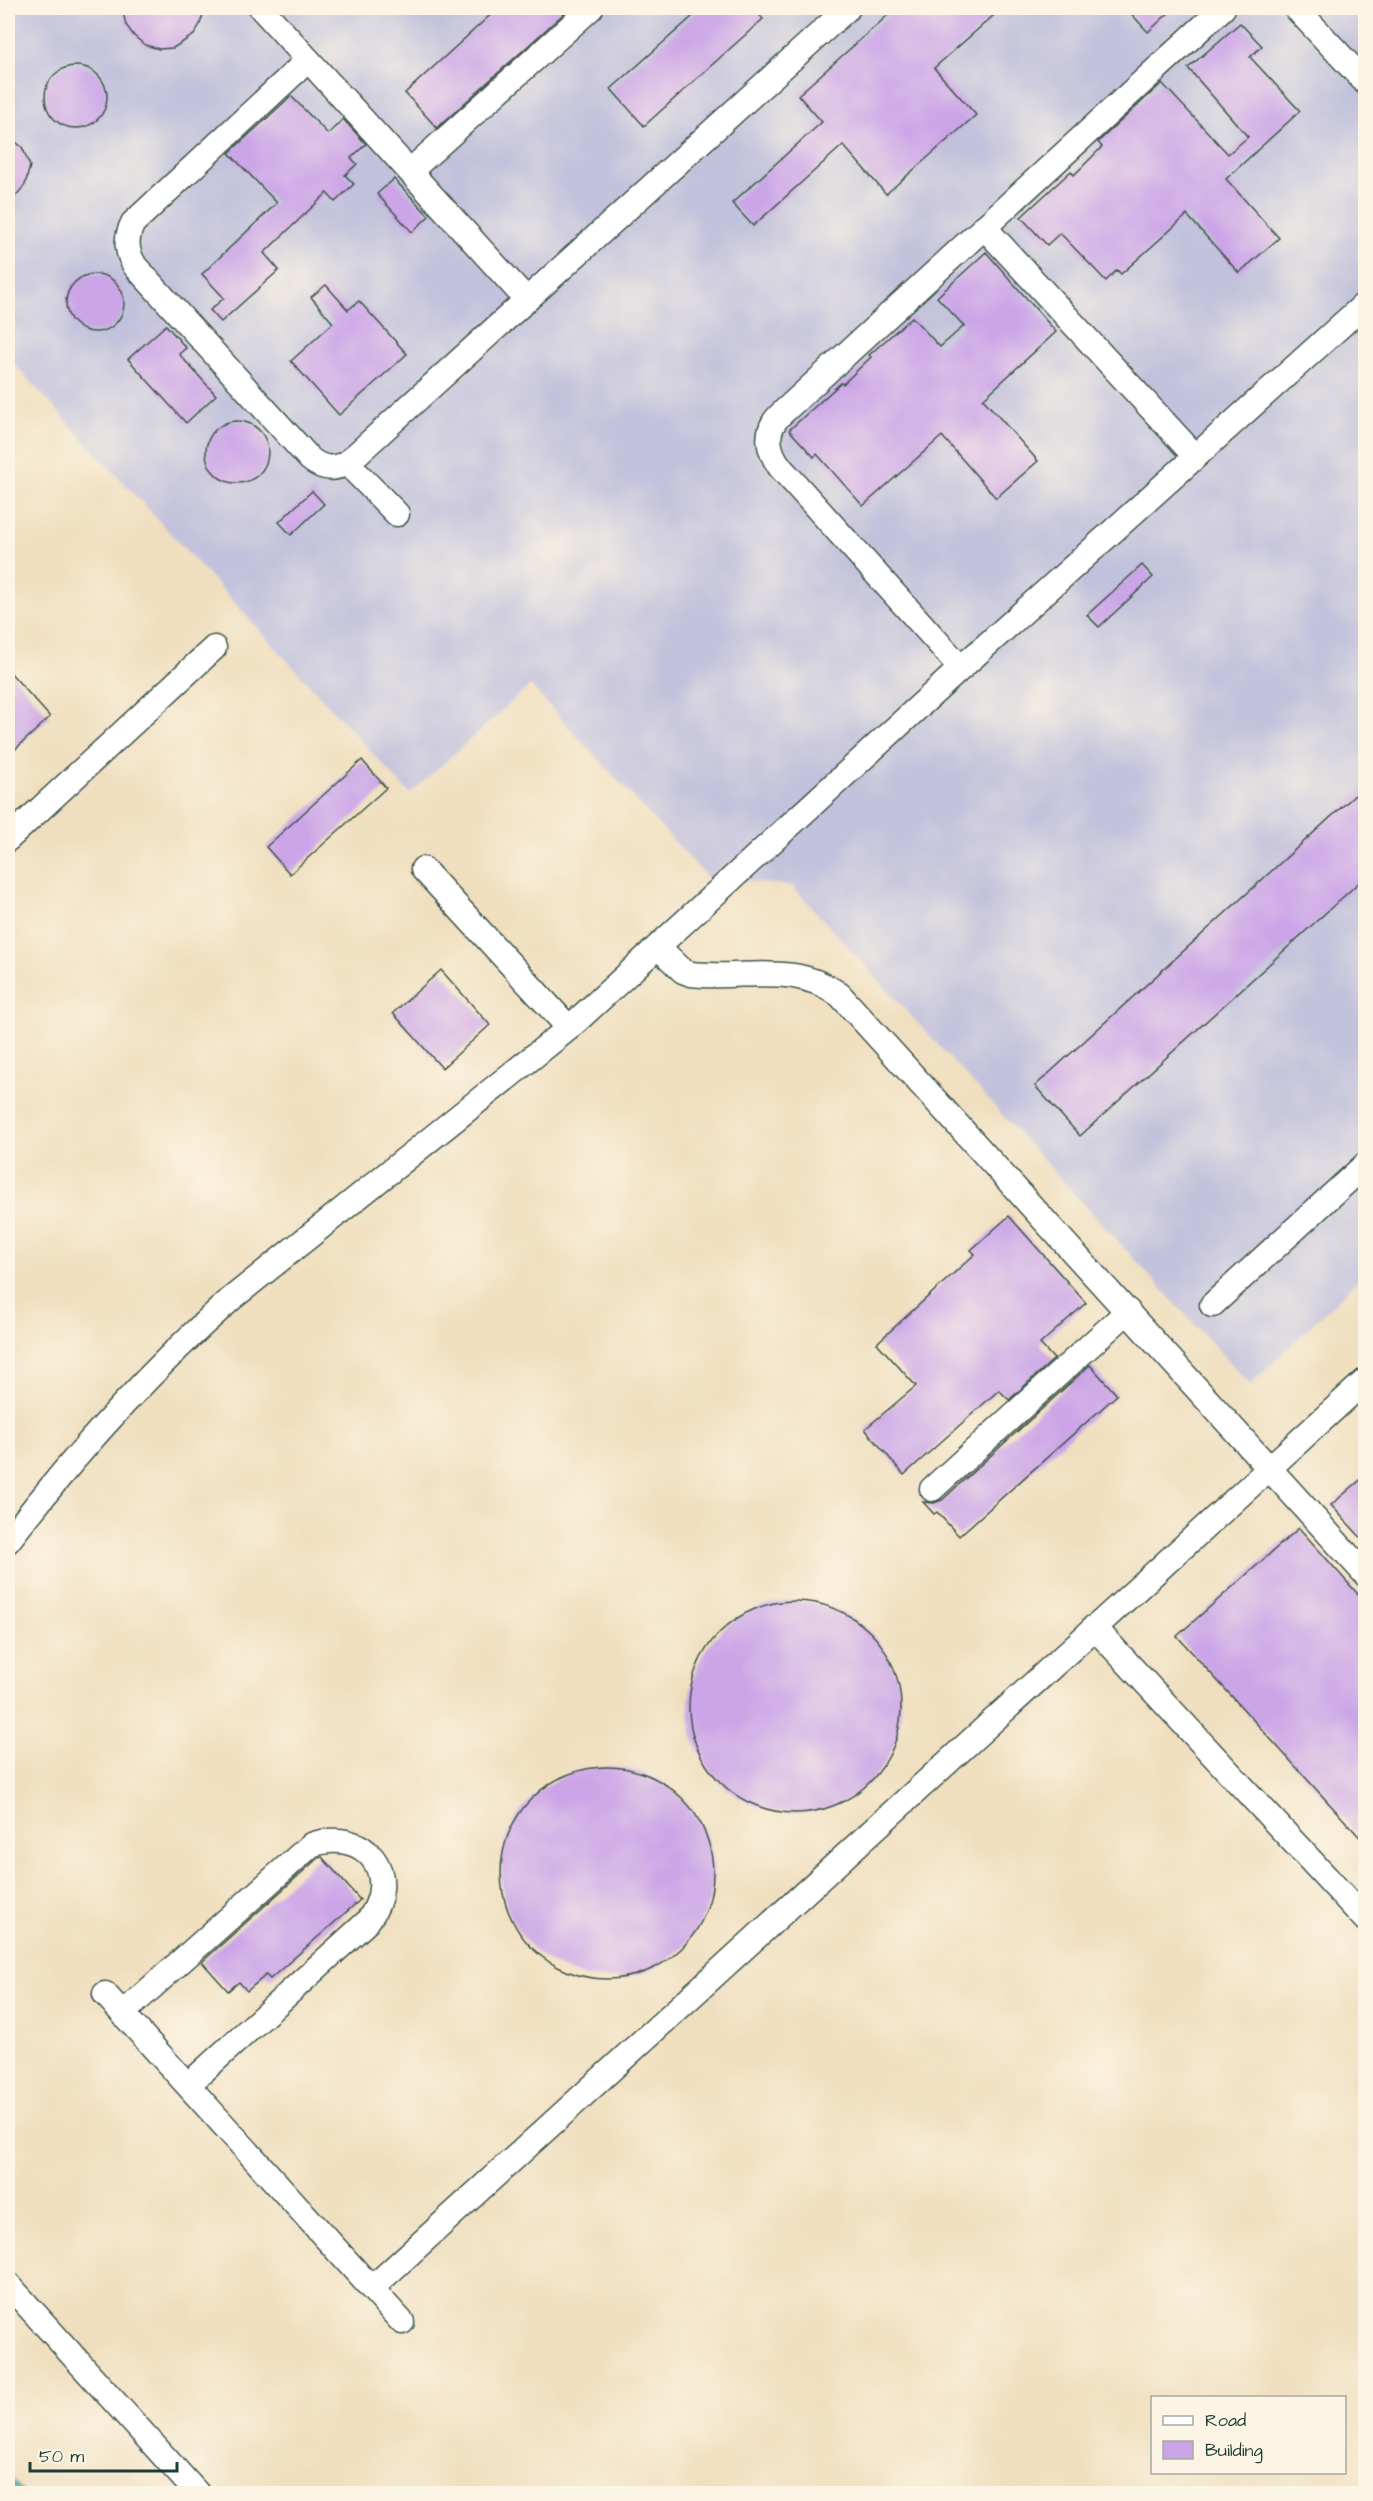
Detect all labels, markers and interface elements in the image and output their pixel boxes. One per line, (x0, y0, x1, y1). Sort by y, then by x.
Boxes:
legend (1151, 2396, 1346, 2474)
text: Road (1205, 2408, 1246, 2433)
scale bar (30, 2435, 177, 2473)
text: Building (1205, 2438, 1263, 2464)
text: 50 m (39, 2444, 84, 2469)

